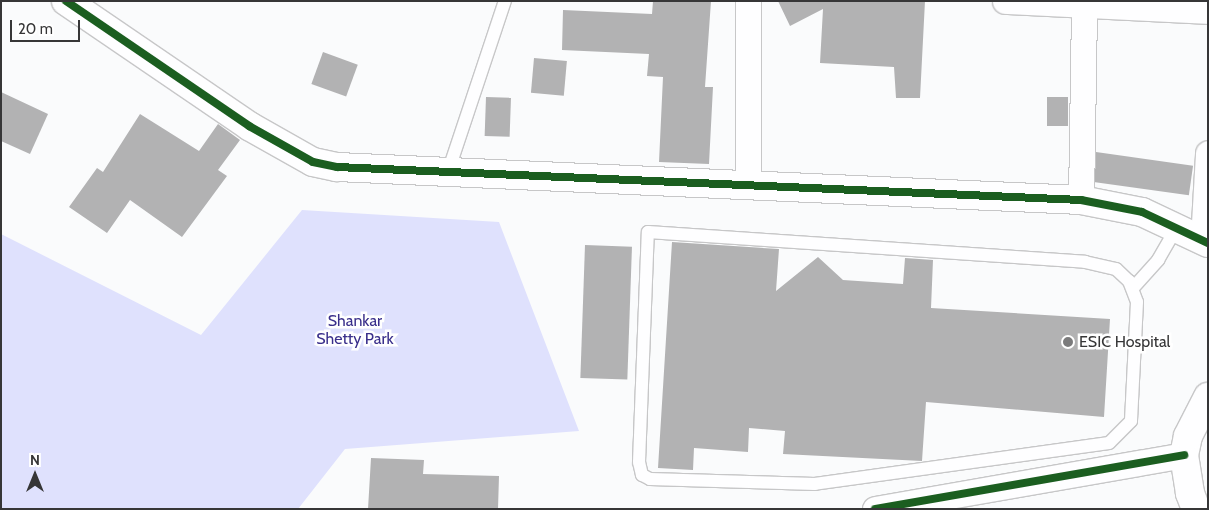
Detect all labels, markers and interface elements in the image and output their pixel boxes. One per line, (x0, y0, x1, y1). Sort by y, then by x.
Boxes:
scale bar (12, 10, 82, 42)
text: 20 m (18, 20, 53, 38)
park label: Shankar Shetty Park (316, 311, 394, 349)
place label: ESIC Hospital (1079, 332, 1170, 352)
marker: ESIC Hospital (1061, 335, 1075, 349)
north arrow (10, 450, 60, 500)
text: N (30, 451, 40, 469)

